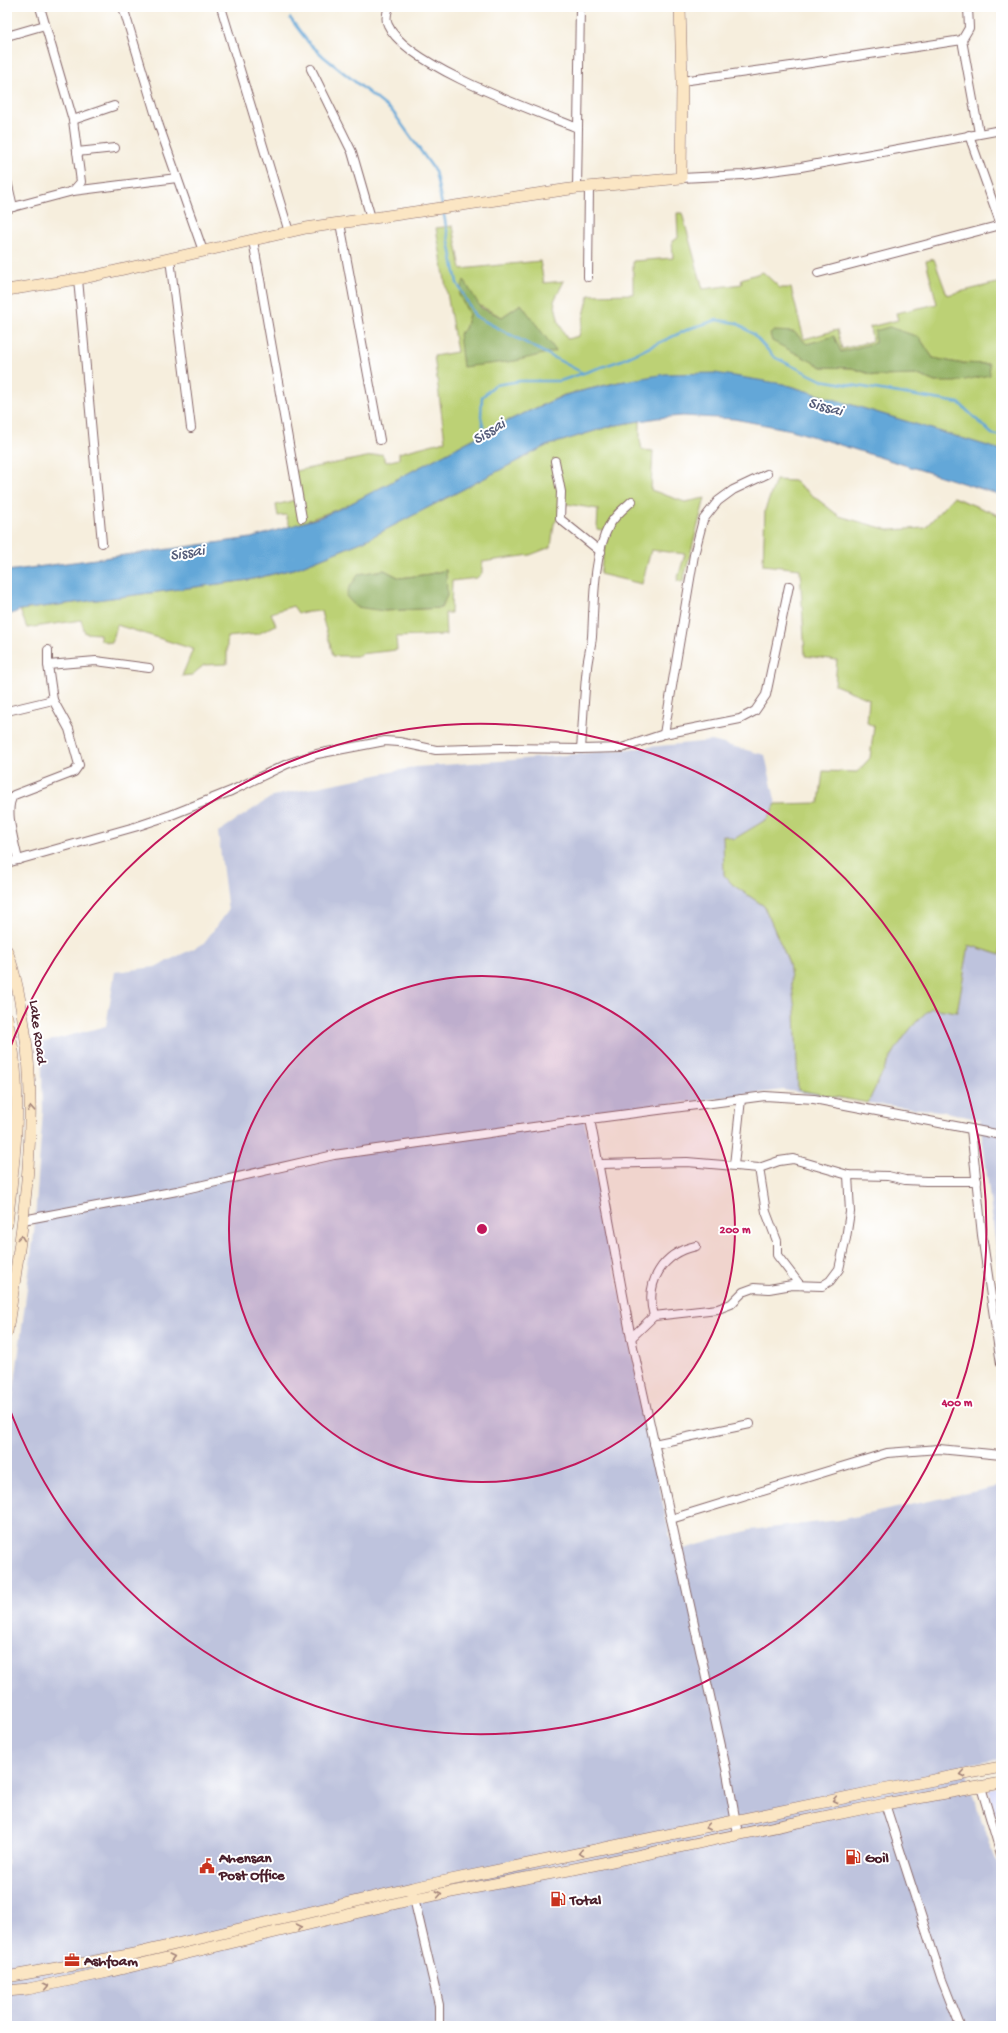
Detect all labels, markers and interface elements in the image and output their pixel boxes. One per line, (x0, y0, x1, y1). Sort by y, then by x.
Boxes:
water label: Sissai (806, 395, 846, 422)
water label: Sissai (470, 415, 511, 450)
water label: Sissai (169, 542, 208, 567)
street label: Lake Road (24, 999, 50, 1067)
one-way arrow (27, 1106, 35, 1112)
centre of rings (475, 1222, 489, 1236)
text: 200 m (720, 1224, 751, 1238)
one-way arrow (16, 1235, 25, 1241)
text: 400 m (941, 1397, 973, 1411)
one-way arrow (960, 1770, 966, 1778)
one-way arrow (832, 1796, 838, 1804)
one-way arrow (705, 1822, 711, 1831)
fuel station icon: Goil (844, 1848, 862, 1866)
one-way arrow (578, 1849, 584, 1857)
place label: Ahensan Post Office (218, 1850, 286, 1885)
place label: Goil (865, 1850, 890, 1868)
public building icon: Ahensan Post Office (198, 1857, 216, 1875)
fuel station icon: Total (549, 1890, 567, 1908)
one-way arrow (436, 1891, 442, 1899)
place label: Total (569, 1892, 602, 1910)
one-way arrow (295, 1923, 302, 1932)
office icon: Ashfoam (63, 1951, 81, 1969)
place label: Ashfoam (83, 1953, 138, 1971)
one-way arrow (169, 1954, 176, 1962)
one-way arrow (42, 1982, 49, 1990)

